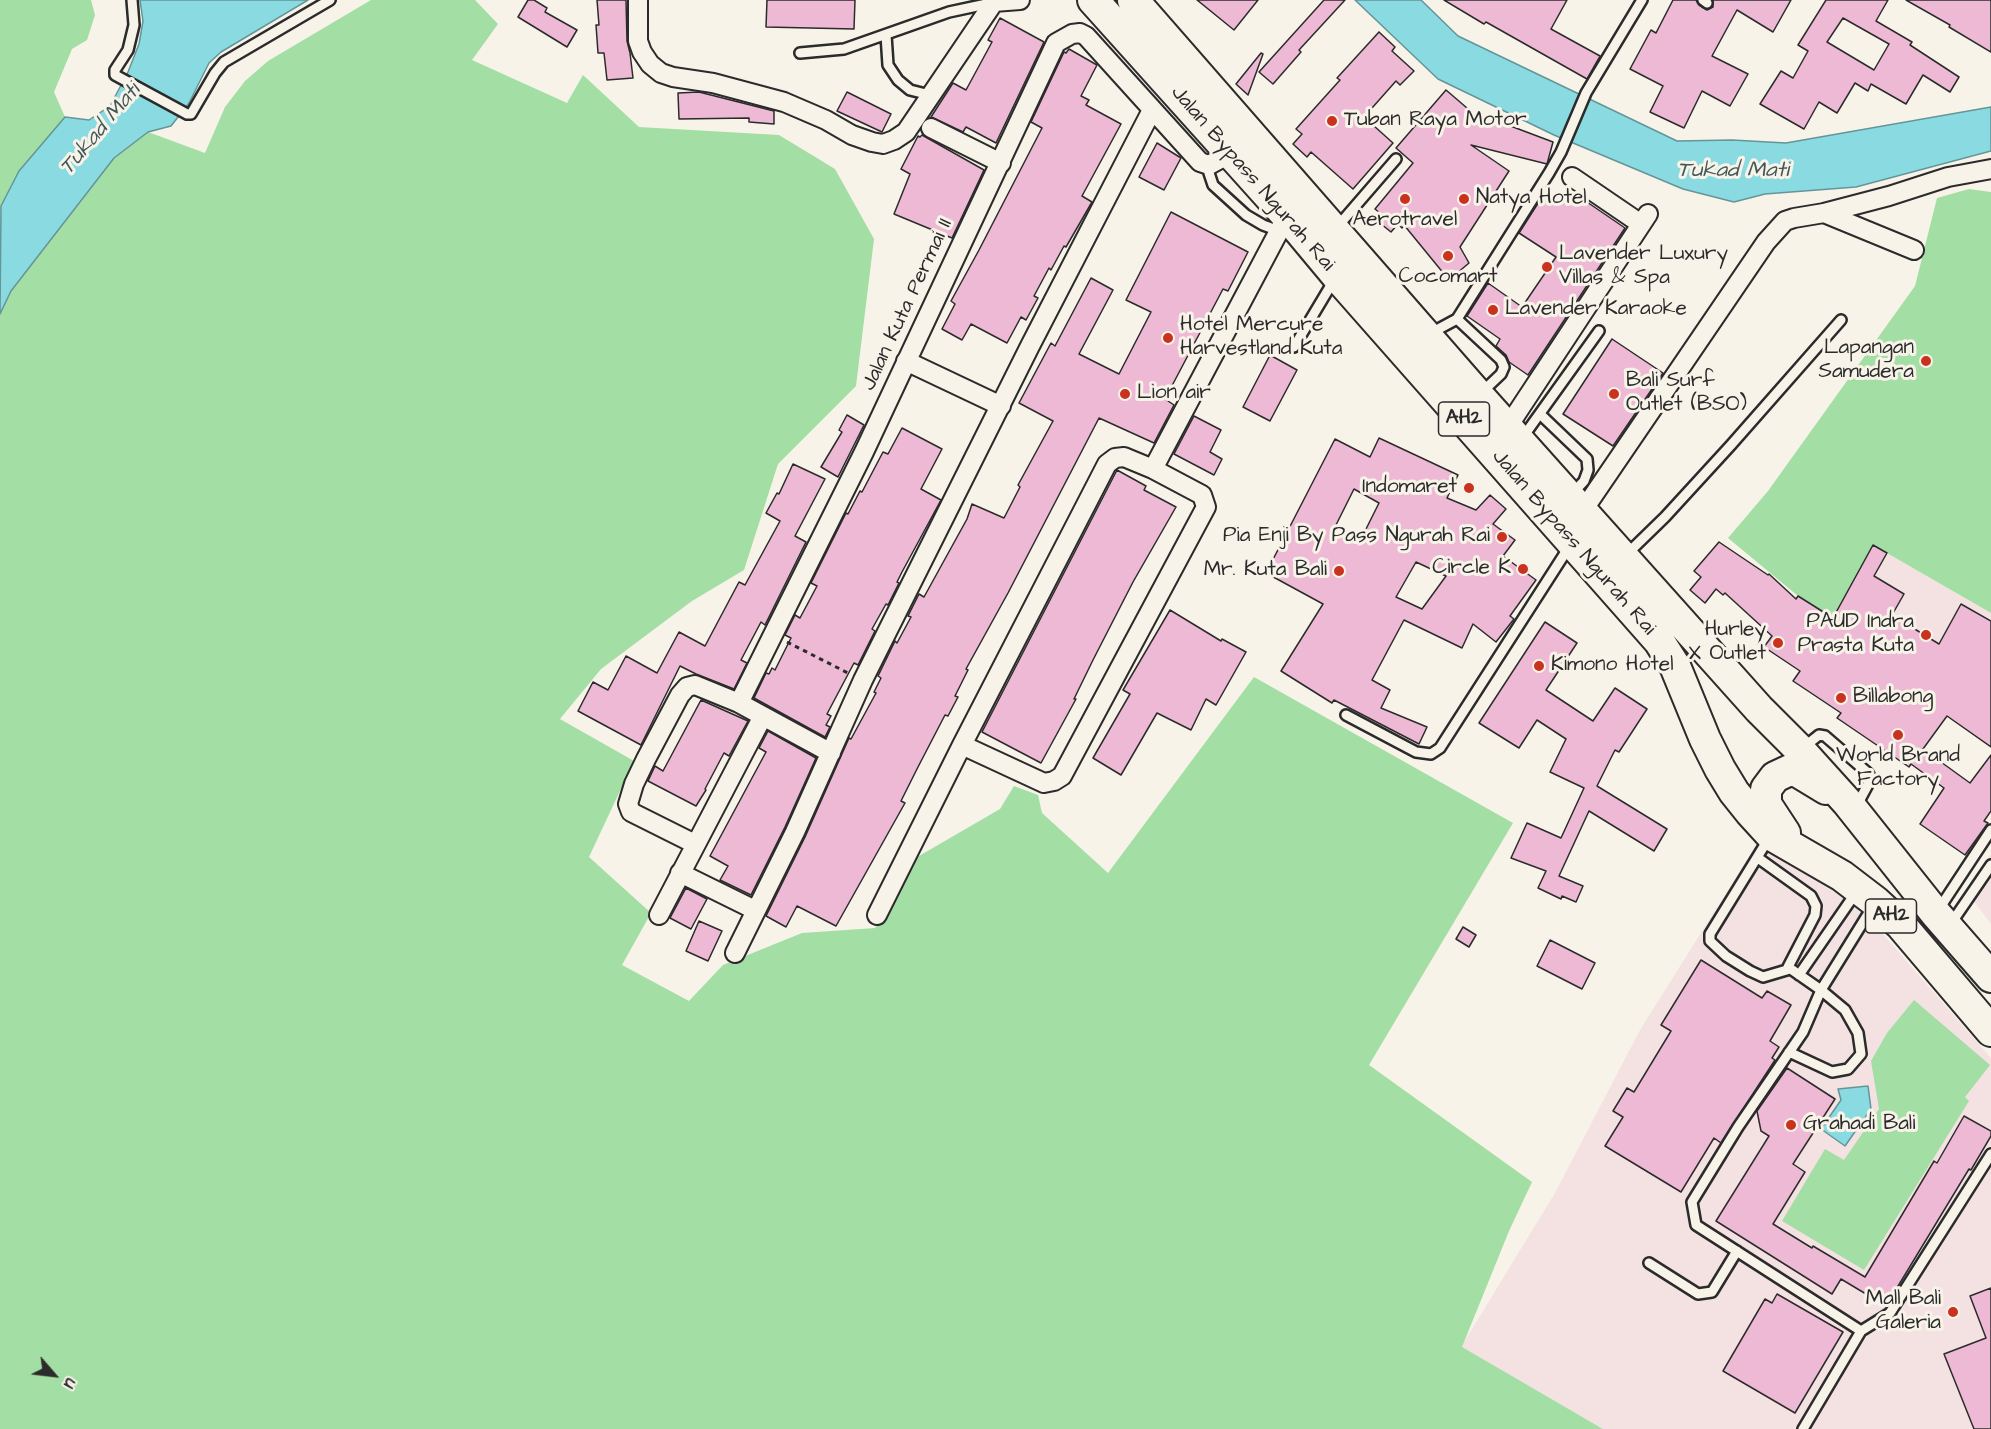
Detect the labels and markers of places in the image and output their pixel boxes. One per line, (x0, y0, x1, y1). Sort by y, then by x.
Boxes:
place label: Tuban Raya Motor (1344, 108, 1526, 134)
marker: Tuban Raya Motor (1325, 114, 1339, 128)
place label: Natya Hotel (1476, 186, 1587, 212)
marker: Aerotravel (1398, 192, 1412, 206)
marker: Natya Hotel (1457, 192, 1471, 206)
place label: Aerotravel (1353, 208, 1457, 234)
place label: Lavender Luxury Villas & Spa (1559, 242, 1728, 292)
marker: Cocomart (1441, 249, 1455, 263)
marker: Lavender Luxury Villas & Spa (1540, 260, 1554, 274)
place label: Cocomart (1399, 265, 1497, 291)
place label: Lavender Karaoke (1505, 297, 1687, 323)
marker: Lavender Karaoke (1486, 303, 1500, 317)
place label: Hotel Mercure Harvestland Kuta (1180, 313, 1342, 363)
marker: Hotel Mercure Harvestland Kuta (1161, 331, 1175, 345)
place label: Lapangan Samudera (1818, 336, 1914, 386)
marker: Lapangan Samudera (1919, 354, 1933, 368)
place label: Bali Surf Outlet (BSO) (1626, 369, 1747, 419)
place label: Lion air (1137, 381, 1211, 407)
marker: Lion air (1118, 387, 1132, 401)
marker: Bali Surf Outlet (BSO) (1607, 387, 1621, 401)
place label: Indomaret (1362, 475, 1457, 501)
marker: Indomaret (1462, 481, 1476, 495)
place label: Pia Enji By Pass Ngurah Rai (1223, 524, 1490, 550)
marker: Pia Enji By Pass Ngurah Rai (1495, 530, 1509, 544)
place label: Circle K (1432, 556, 1511, 582)
place label: Mr. Kuta Bali (1204, 558, 1327, 584)
marker: Circle K (1516, 562, 1530, 576)
marker: Mr. Kuta Bali (1332, 564, 1346, 578)
place label: PAUD Indra Prasta Kuta (1798, 610, 1914, 660)
place label: Hurley X Outlet (1689, 618, 1766, 668)
marker: PAUD Indra Prasta Kuta (1919, 628, 1933, 642)
marker: Hurley X Outlet (1771, 636, 1785, 650)
place label: Kimono Hotel (1551, 653, 1673, 679)
marker: Kimono Hotel (1532, 659, 1546, 673)
place label: Billabong (1853, 685, 1933, 711)
marker: Billabong (1834, 691, 1848, 705)
marker: World Brand Factory (1891, 728, 1905, 742)
place label: World Brand Factory (1836, 744, 1960, 794)
place label: Grahadi Bali (1803, 1112, 1915, 1138)
marker: Grahadi Bali (1784, 1118, 1798, 1132)
place label: Mall Bali Galeria (1866, 1287, 1941, 1337)
marker: Mall Bali Galeria (1946, 1305, 1960, 1319)

